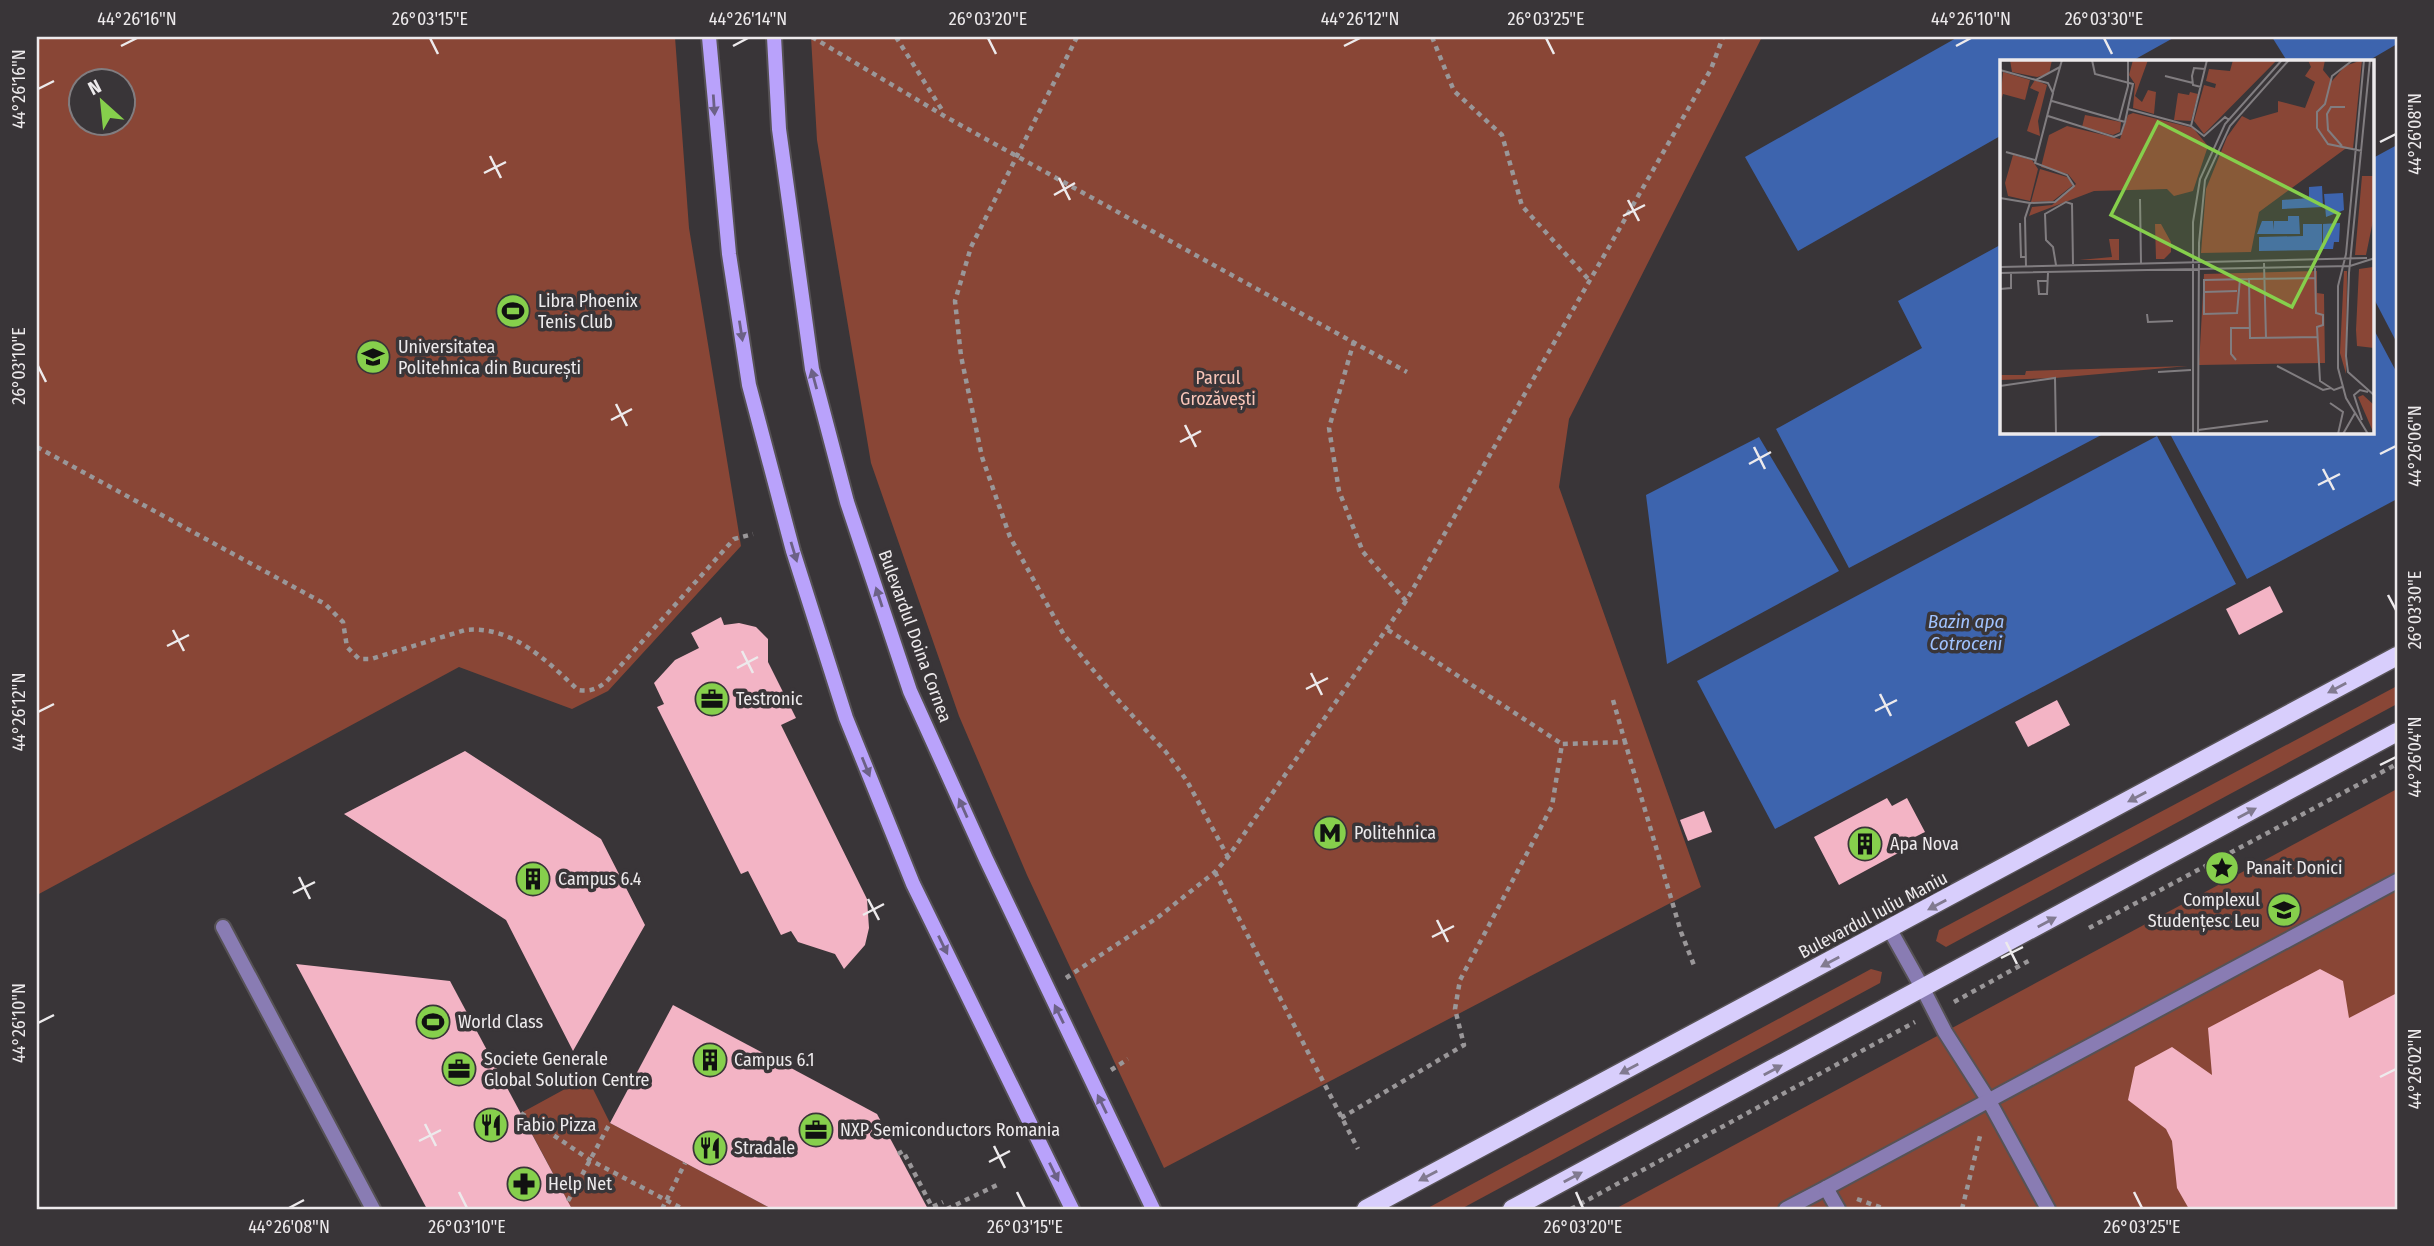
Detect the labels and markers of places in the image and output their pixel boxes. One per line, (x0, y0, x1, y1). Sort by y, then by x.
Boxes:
place label: Libra Phoenix Tenis Club (538, 290, 638, 333)
sports icon: Libra Phoenix Tenis Club (494, 292, 532, 330)
place label: Universitatea Politehnica din București (398, 336, 581, 379)
school or university icon: Universitatea Politehnica din București (354, 338, 392, 376)
office icon: Testronic (693, 680, 731, 718)
place label: Testronic (736, 688, 803, 710)
metro station icon: Politehnica (1311, 814, 1349, 852)
place label: Politehnica (1354, 822, 1436, 844)
building icon: Apa Nova (1846, 825, 1884, 863)
place label: Apa Nova (1890, 833, 1959, 855)
place icon: Panait Donici (2203, 849, 2241, 887)
place label: Panait Donici (2246, 857, 2342, 879)
building icon: Campus 6.4 (514, 860, 552, 898)
place label: Campus 6.4 (558, 868, 642, 890)
place label: Complexul Studențesc Leu (2148, 889, 2260, 932)
school or university icon: Complexul Studențesc Leu (2265, 891, 2303, 929)
sports icon: World Class (414, 1003, 452, 1041)
place label: World Class (458, 1011, 543, 1033)
building icon: Campus 6.1 (691, 1041, 729, 1079)
place label: Societe Generale Global Solution Centre (484, 1048, 649, 1091)
place label: Campus 6.1 (734, 1049, 815, 1071)
office icon: Societe Generale Global Solution Centre (440, 1050, 478, 1088)
restaurant icon: Fabio Pizza (472, 1106, 510, 1144)
office icon: NXP Semiconductors Romania (797, 1111, 835, 1149)
place label: Fabio Pizza (516, 1114, 596, 1136)
place label: NXP Semiconductors Romania (840, 1119, 1060, 1141)
restaurant icon: Stradale (691, 1129, 729, 1167)
place label: Stradale (734, 1137, 795, 1159)
pharmacy icon: Help Net (505, 1165, 543, 1203)
place label: Help Net (548, 1173, 612, 1195)

